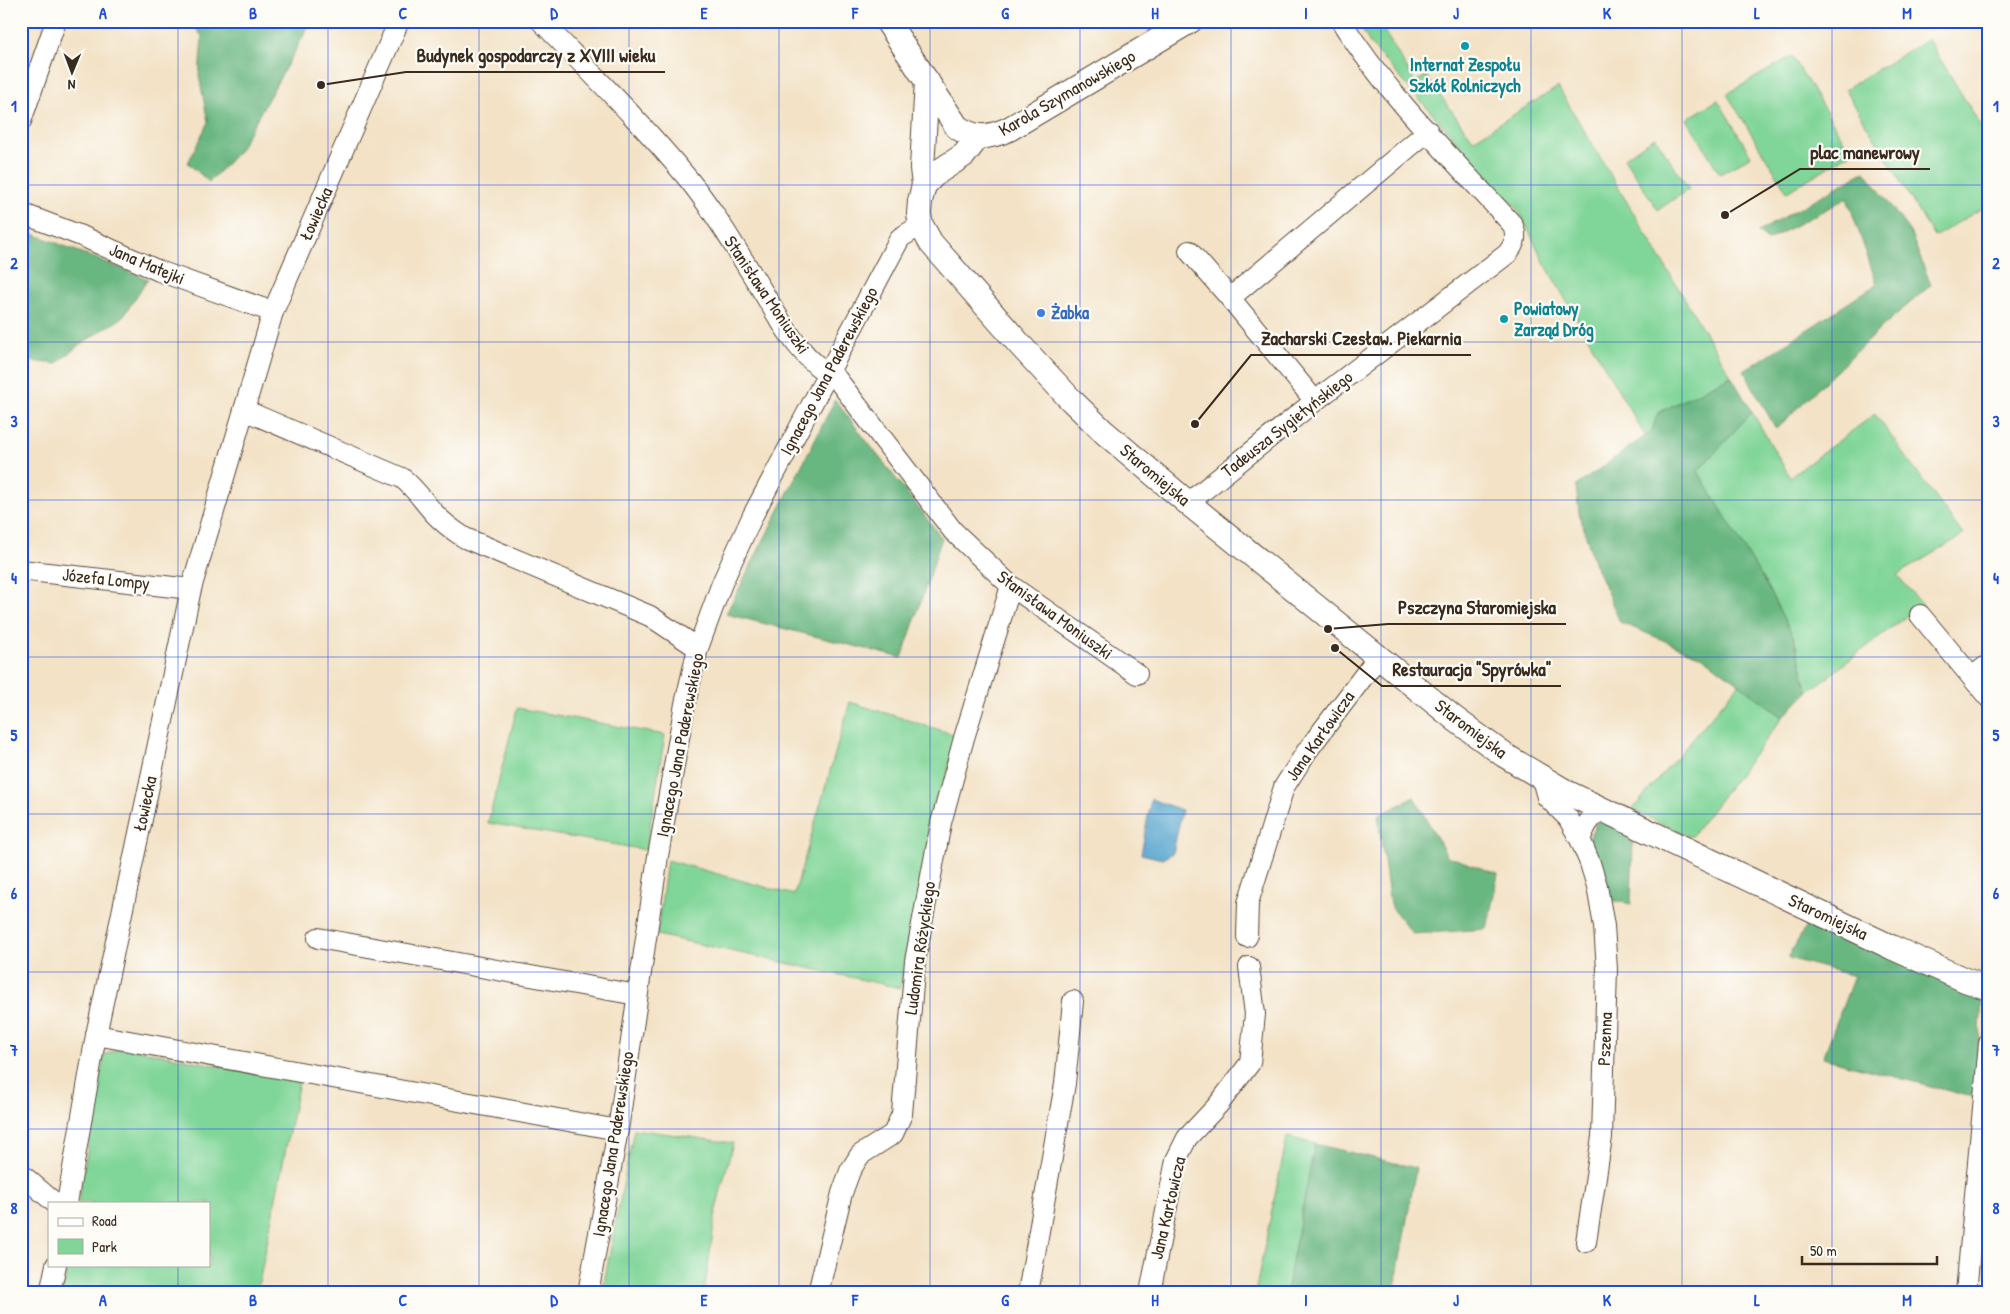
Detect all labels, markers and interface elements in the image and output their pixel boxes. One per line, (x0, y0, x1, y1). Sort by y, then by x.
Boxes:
text: A (99, 2, 107, 24)
text: B (249, 2, 257, 24)
text: C (399, 2, 408, 24)
text: D (550, 2, 558, 24)
text: E (700, 2, 708, 24)
text: F (851, 2, 859, 24)
text: G (1001, 2, 1009, 24)
text: H (1151, 2, 1159, 24)
text: I (1304, 2, 1308, 24)
text: J (1453, 2, 1459, 24)
text: K (1603, 2, 1612, 24)
text: L (1754, 2, 1760, 24)
text: M (1902, 2, 1912, 24)
callout: Budynek gospodarczy z XVIII wieku (406, 38, 665, 72)
marker: Internat Zespołu Szkół Rolniczych (1459, 40, 1471, 52)
text: Budynek gospodarczy z XVIII wieku (417, 42, 656, 69)
street label: Karola Szymanowskiego (994, 43, 1140, 142)
north arrow (48, 48, 98, 98)
place label: Internat Zespołu Szkół Rolniczych (1410, 52, 1521, 99)
text: N (67, 76, 76, 95)
text: 1 (11, 95, 17, 117)
text: 1 (1993, 95, 1999, 117)
callout: plac manewrowy (1800, 135, 1930, 169)
text: plac manewrowy (1810, 139, 1920, 166)
street label: Łowiecka (293, 183, 338, 245)
street label: Stanisława Moniuszki (719, 231, 816, 359)
street label: Jana Matejki (106, 236, 189, 291)
text: 2 (10, 252, 18, 274)
text: 2 (1992, 252, 2000, 274)
street label: Ignacego Jana Paderewskiego (774, 282, 884, 459)
place label: Powiatowy Zarząd Dróg (1514, 296, 1594, 343)
place label: Żabka (1051, 300, 1090, 325)
marker: Żabka (1035, 307, 1047, 319)
marker: Powiatowy Zarząd Dróg (1498, 313, 1510, 325)
callout: Zacharski Czesław. Piekarnia (1251, 321, 1471, 355)
text: Zacharski Czesław. Piekarnia (1261, 325, 1462, 351)
street label: Tadeusza Sygietyńskiego (1216, 364, 1358, 483)
text: 3 (10, 410, 18, 432)
text: 3 (1992, 410, 2000, 432)
street label: Staromiejska (1115, 438, 1196, 511)
street label: Józefa Lompy (61, 561, 151, 596)
street label: Stanisława Moniuszki (992, 564, 1118, 665)
text: 4 (11, 567, 17, 589)
text: 4 (1993, 567, 1999, 589)
callout: Pszczyna Staromiejska (1388, 590, 1566, 624)
text: Pszczyna Staromiejska (1398, 594, 1557, 621)
street label: Ignacego Jana Paderewskiego (649, 651, 710, 839)
callout: Restauracja "Spyrówka" (1382, 652, 1561, 686)
text: Restauracja "Spyrówka" (1392, 656, 1552, 683)
street label: Jana Karłowicza (1279, 686, 1360, 786)
street label: Staromiejska (1430, 693, 1513, 764)
text: 5 (11, 724, 18, 746)
text: 5 (1993, 724, 2000, 746)
street label: Łowiecka (126, 774, 163, 834)
street label: Ludomira Różyckiego (898, 880, 941, 1016)
text: 6 (11, 882, 18, 904)
text: 6 (1993, 882, 2000, 904)
street label: Staromiejska (1784, 887, 1872, 946)
street label: Pszenna (1591, 1012, 1618, 1066)
text: 7 (9, 1039, 18, 1061)
text: 7 (1991, 1039, 2000, 1061)
street label: Ignacego Jana Paderewskiego (586, 1050, 639, 1238)
street label: Jana Karłowicza (1144, 1154, 1191, 1262)
text: 8 (11, 1197, 18, 1219)
text: 8 (1993, 1197, 2000, 1219)
legend (48, 1202, 210, 1266)
text: Road (92, 1210, 117, 1231)
scale bar (1802, 1234, 1938, 1266)
text: Park (92, 1236, 117, 1257)
text: 50 m (1810, 1240, 1837, 1261)
text: A (99, 1289, 107, 1311)
text: B (249, 1289, 257, 1311)
text: C (399, 1289, 408, 1311)
text: D (550, 1289, 558, 1311)
text: E (700, 1289, 708, 1311)
text: F (851, 1289, 859, 1311)
text: G (1001, 1289, 1009, 1311)
text: H (1151, 1289, 1159, 1311)
text: I (1304, 1289, 1308, 1311)
text: J (1453, 1289, 1459, 1311)
text: K (1603, 1289, 1612, 1311)
text: L (1754, 1289, 1760, 1311)
text: M (1902, 1289, 1912, 1311)

